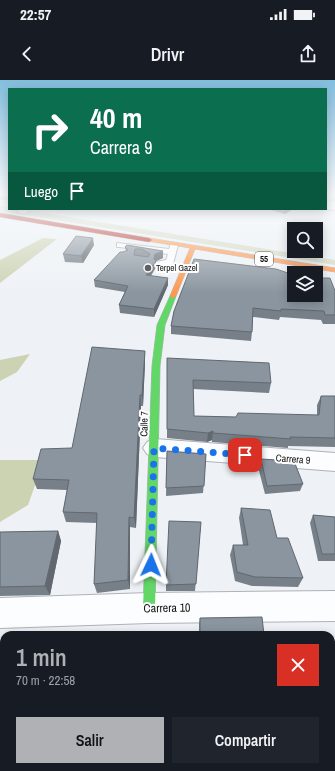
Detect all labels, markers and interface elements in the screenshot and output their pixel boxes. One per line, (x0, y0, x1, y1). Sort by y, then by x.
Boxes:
text: 22:57 (20, 4, 51, 25)
text: Drivr (151, 42, 184, 67)
icon: back (16, 43, 38, 65)
icon: share (297, 43, 319, 65)
text: 40 m (90, 99, 142, 137)
icon: right (24, 104, 76, 156)
text: Carrera 9 (90, 135, 152, 160)
icon: arrive (66, 180, 88, 202)
text: Luego (24, 181, 58, 202)
map controls (287, 222, 323, 302)
button: search (287, 222, 323, 258)
road number: 55 (255, 252, 273, 266)
place label: Terpel Gazel (156, 262, 198, 274)
marker: Terpel Gazel (143, 263, 153, 273)
button: layers (287, 266, 323, 302)
street label: Calle 7 (137, 411, 151, 437)
pin (228, 438, 262, 472)
icon: arrive (234, 444, 256, 466)
street label: Carrera 9 (275, 451, 311, 467)
position arrow (130, 544, 172, 586)
street label: Carrera 10 (143, 600, 191, 616)
text: 1 min (16, 641, 67, 673)
button: close (277, 644, 319, 686)
text: 70 m · 22:58 (16, 672, 75, 689)
button: Salir (16, 717, 164, 763)
button: Compartir (172, 717, 319, 763)

